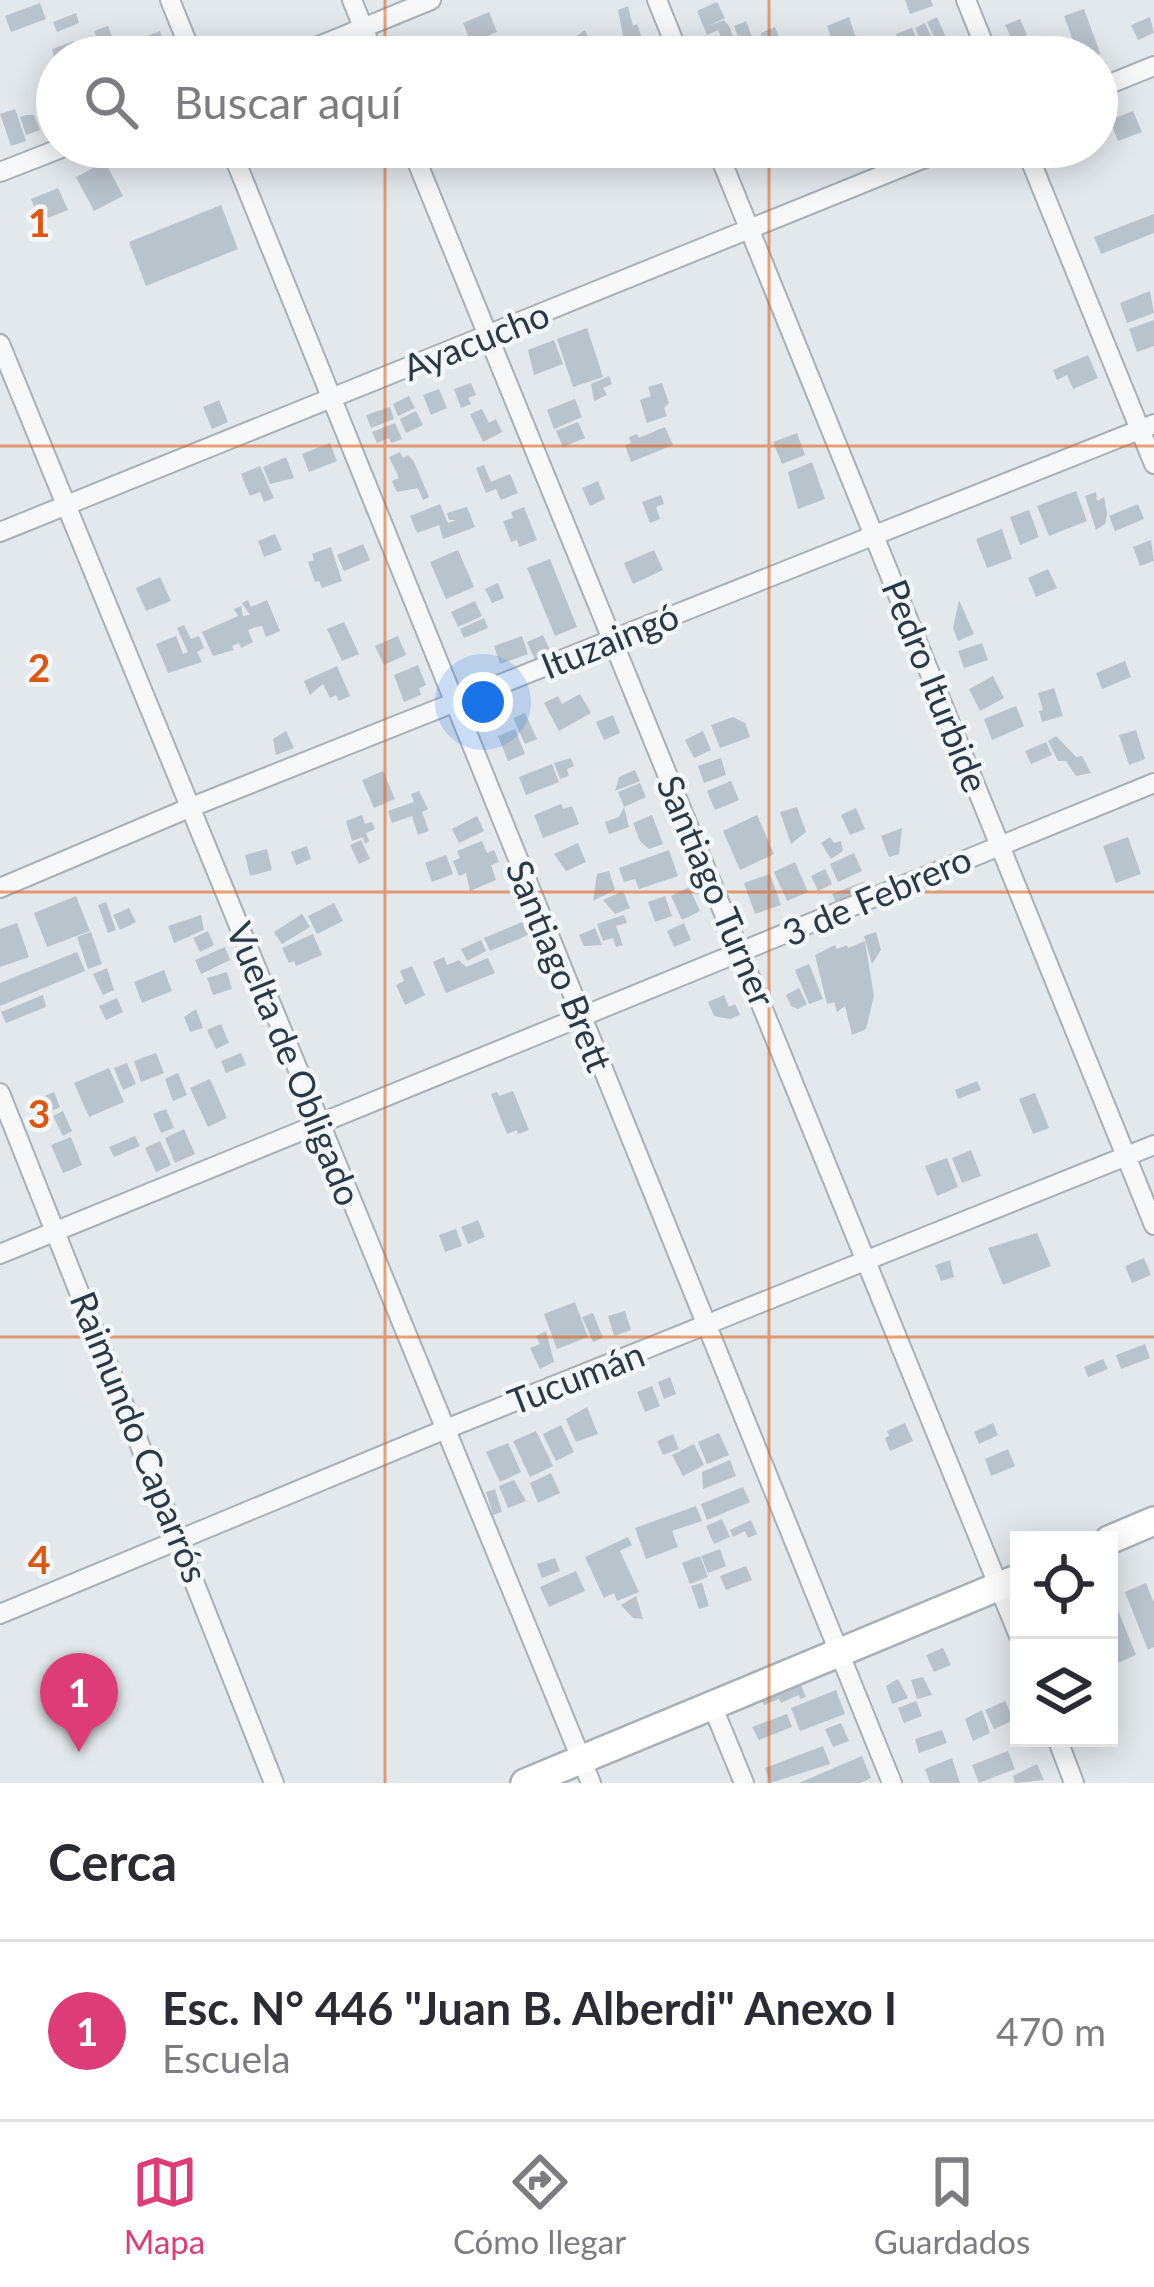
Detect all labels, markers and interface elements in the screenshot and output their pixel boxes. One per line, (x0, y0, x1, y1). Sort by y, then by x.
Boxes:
search box (36, 36, 1118, 168)
icon: search (78, 69, 144, 135)
text: Buscar aquí (174, 75, 401, 129)
text: 1 (28, 199, 50, 245)
street label: Ayacucho (396, 291, 555, 389)
street label: Pedro Iturbide (873, 573, 999, 798)
street label: Ituzaingó (534, 593, 685, 687)
text: 2 (28, 644, 50, 690)
your location (453, 672, 513, 732)
street label: Santiago Turner (648, 768, 785, 1013)
street label: 3 de Febrero (776, 836, 978, 955)
street label: Santiago Brett (498, 854, 622, 1078)
street label: Vuelta de Obligado (218, 916, 372, 1212)
text: 3 (28, 1090, 50, 1136)
street label: Raimundo Caparrós (61, 1285, 218, 1589)
street label: Tucumán (501, 1331, 650, 1423)
map controls (1010, 1531, 1118, 1747)
button: locate (1010, 1531, 1118, 1639)
text: 4 (28, 1536, 50, 1582)
button: layers (1010, 1639, 1118, 1747)
pin: 1 (40, 1653, 118, 1752)
text: Cerca (48, 1831, 177, 1892)
text: Esc. N° 446 "Juan B. Alberdi" Anexo I (162, 1981, 897, 2035)
text: 1 (76, 2008, 98, 2054)
text: 470 m (996, 2008, 1106, 2054)
text: Escuela (162, 2035, 291, 2081)
tab: Mapa (124, 2149, 205, 2261)
tab: Cómo llegar (453, 2149, 626, 2261)
tab: Guardados (874, 2149, 1030, 2261)

